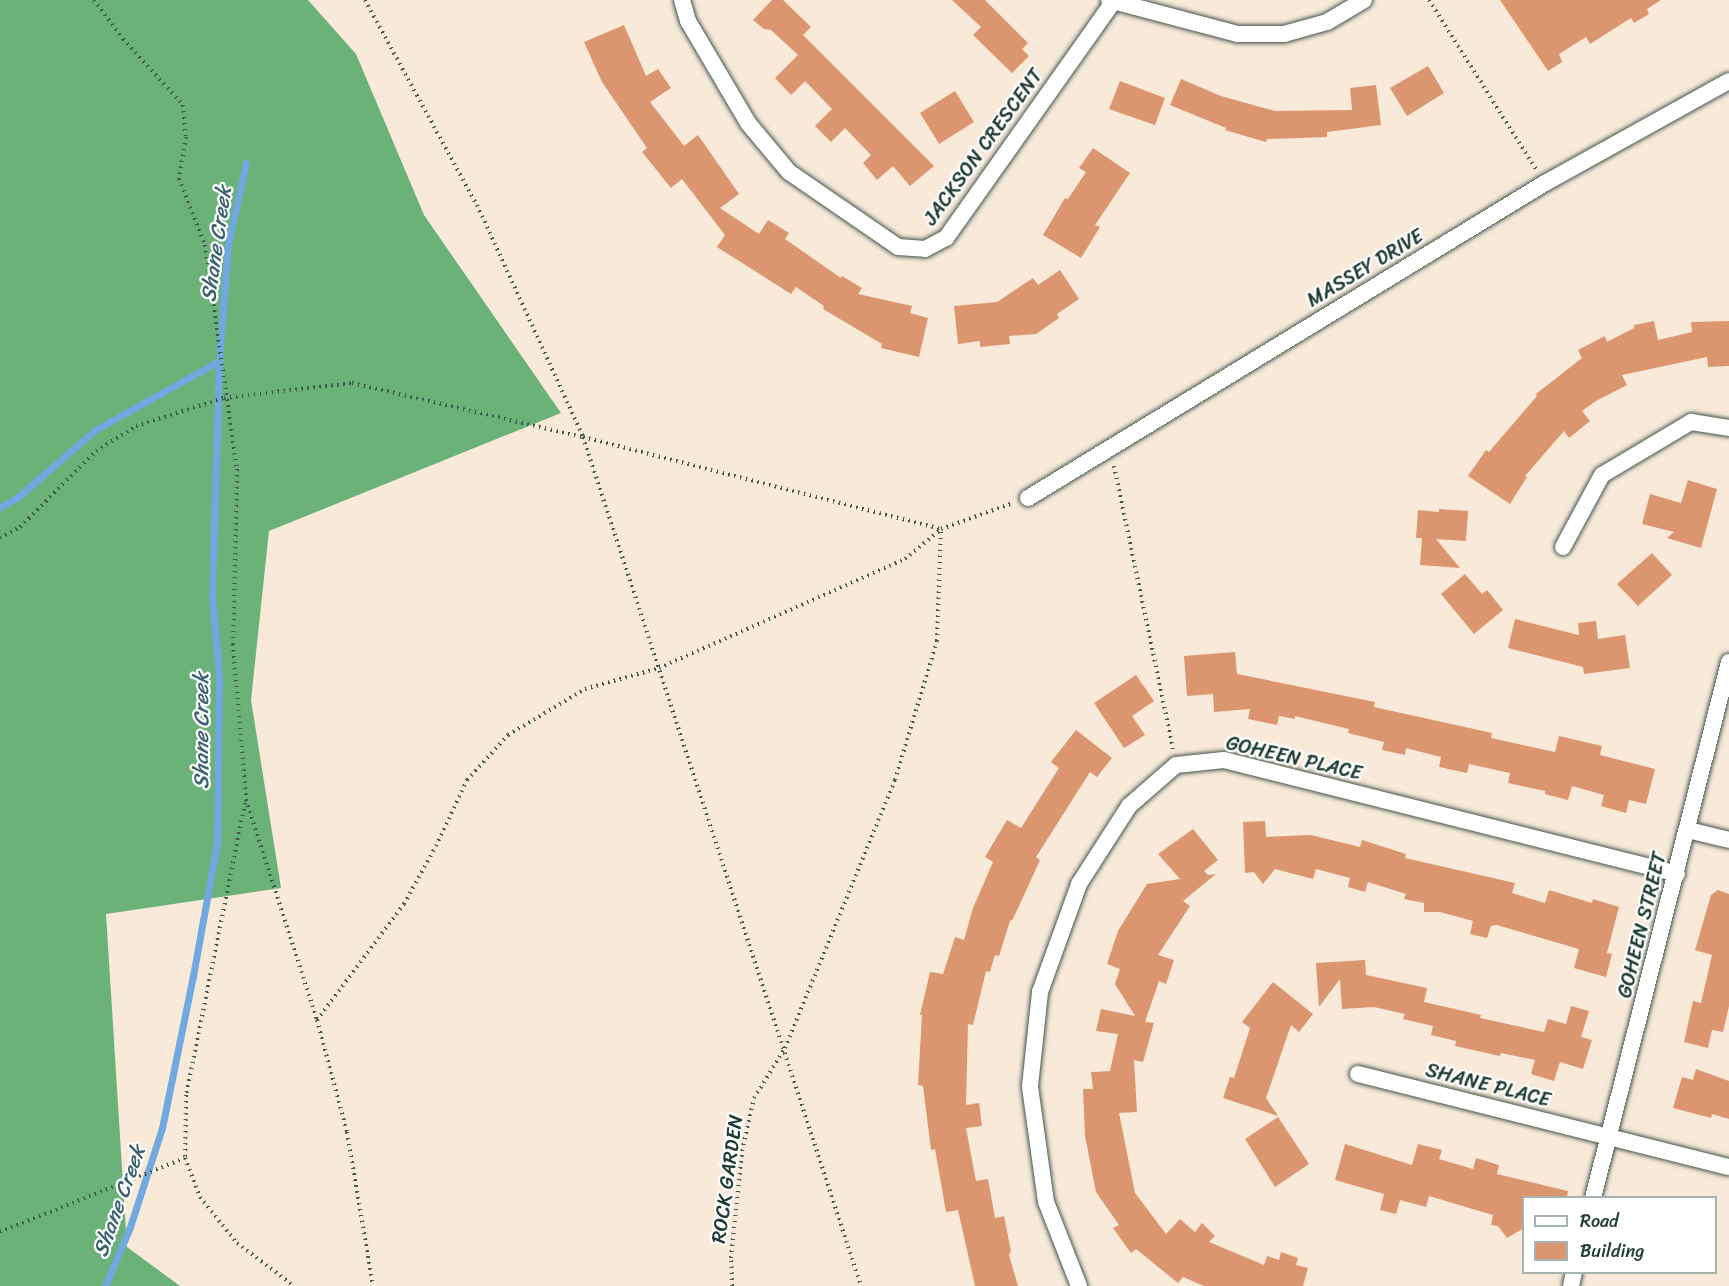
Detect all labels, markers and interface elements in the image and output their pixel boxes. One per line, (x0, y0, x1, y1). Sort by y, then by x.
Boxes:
street label: JACKSON CRESCENT (919, 65, 1047, 229)
water label: Shane Creek (195, 184, 237, 304)
street label: MASSEY DRIVE (1301, 223, 1429, 313)
water label: Shane Creek (188, 673, 214, 789)
street label: GOHEEN PLACE (1224, 731, 1364, 785)
street label: GOHEEN STREET (1612, 850, 1672, 1000)
street label: SHANE PLACE (1423, 1058, 1553, 1112)
street label: ROCK GARDEN (706, 1113, 748, 1245)
water label: Shane Creek (87, 1142, 151, 1260)
legend (1522, 1196, 1717, 1274)
text: Road (1580, 1205, 1619, 1237)
text: Building (1580, 1235, 1644, 1267)

